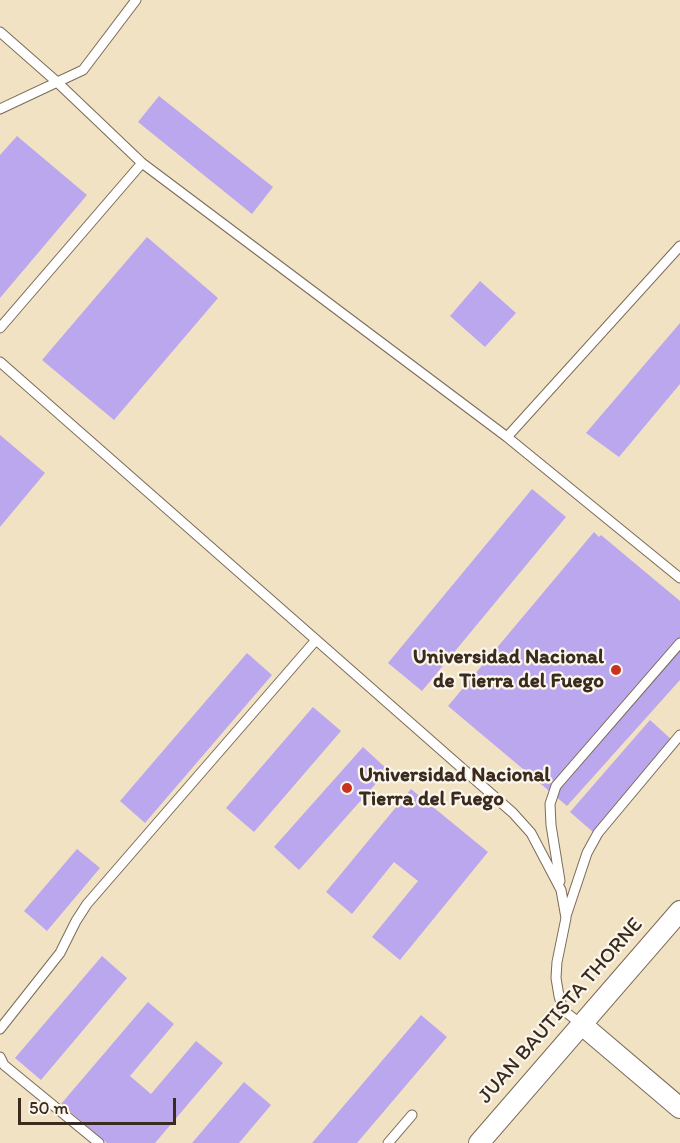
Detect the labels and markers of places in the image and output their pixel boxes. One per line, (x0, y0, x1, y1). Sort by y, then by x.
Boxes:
place label: Universidad Nacional de Tierra del Fuego (413, 645, 604, 695)
marker: Universidad Nacional de Tierra del Fuego (609, 663, 623, 677)
place label: Universidad Nacional Tierra del Fuego (359, 763, 550, 813)
marker: Universidad Nacional Tierra del Fuego (340, 781, 354, 795)

